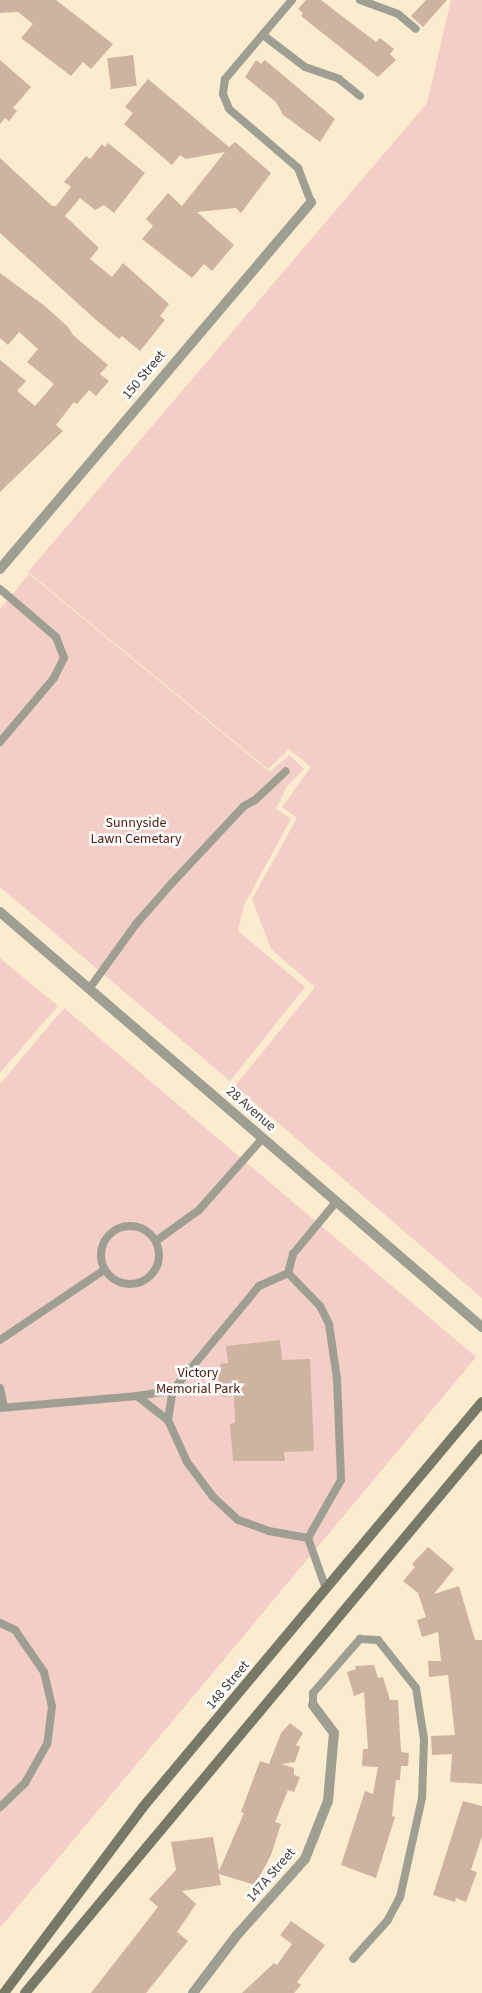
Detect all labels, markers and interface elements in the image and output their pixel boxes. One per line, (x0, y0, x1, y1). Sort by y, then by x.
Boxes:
street label: 150 Street (119, 347, 169, 403)
park label: Sunnyside Lawn Cemetary (91, 815, 181, 848)
street label: 28 Avenue (223, 1083, 279, 1135)
park label: Victory Memorial Park (156, 1365, 240, 1398)
street label: 148 Street (203, 1657, 253, 1713)
street label: 147A Street (243, 1844, 299, 1906)

